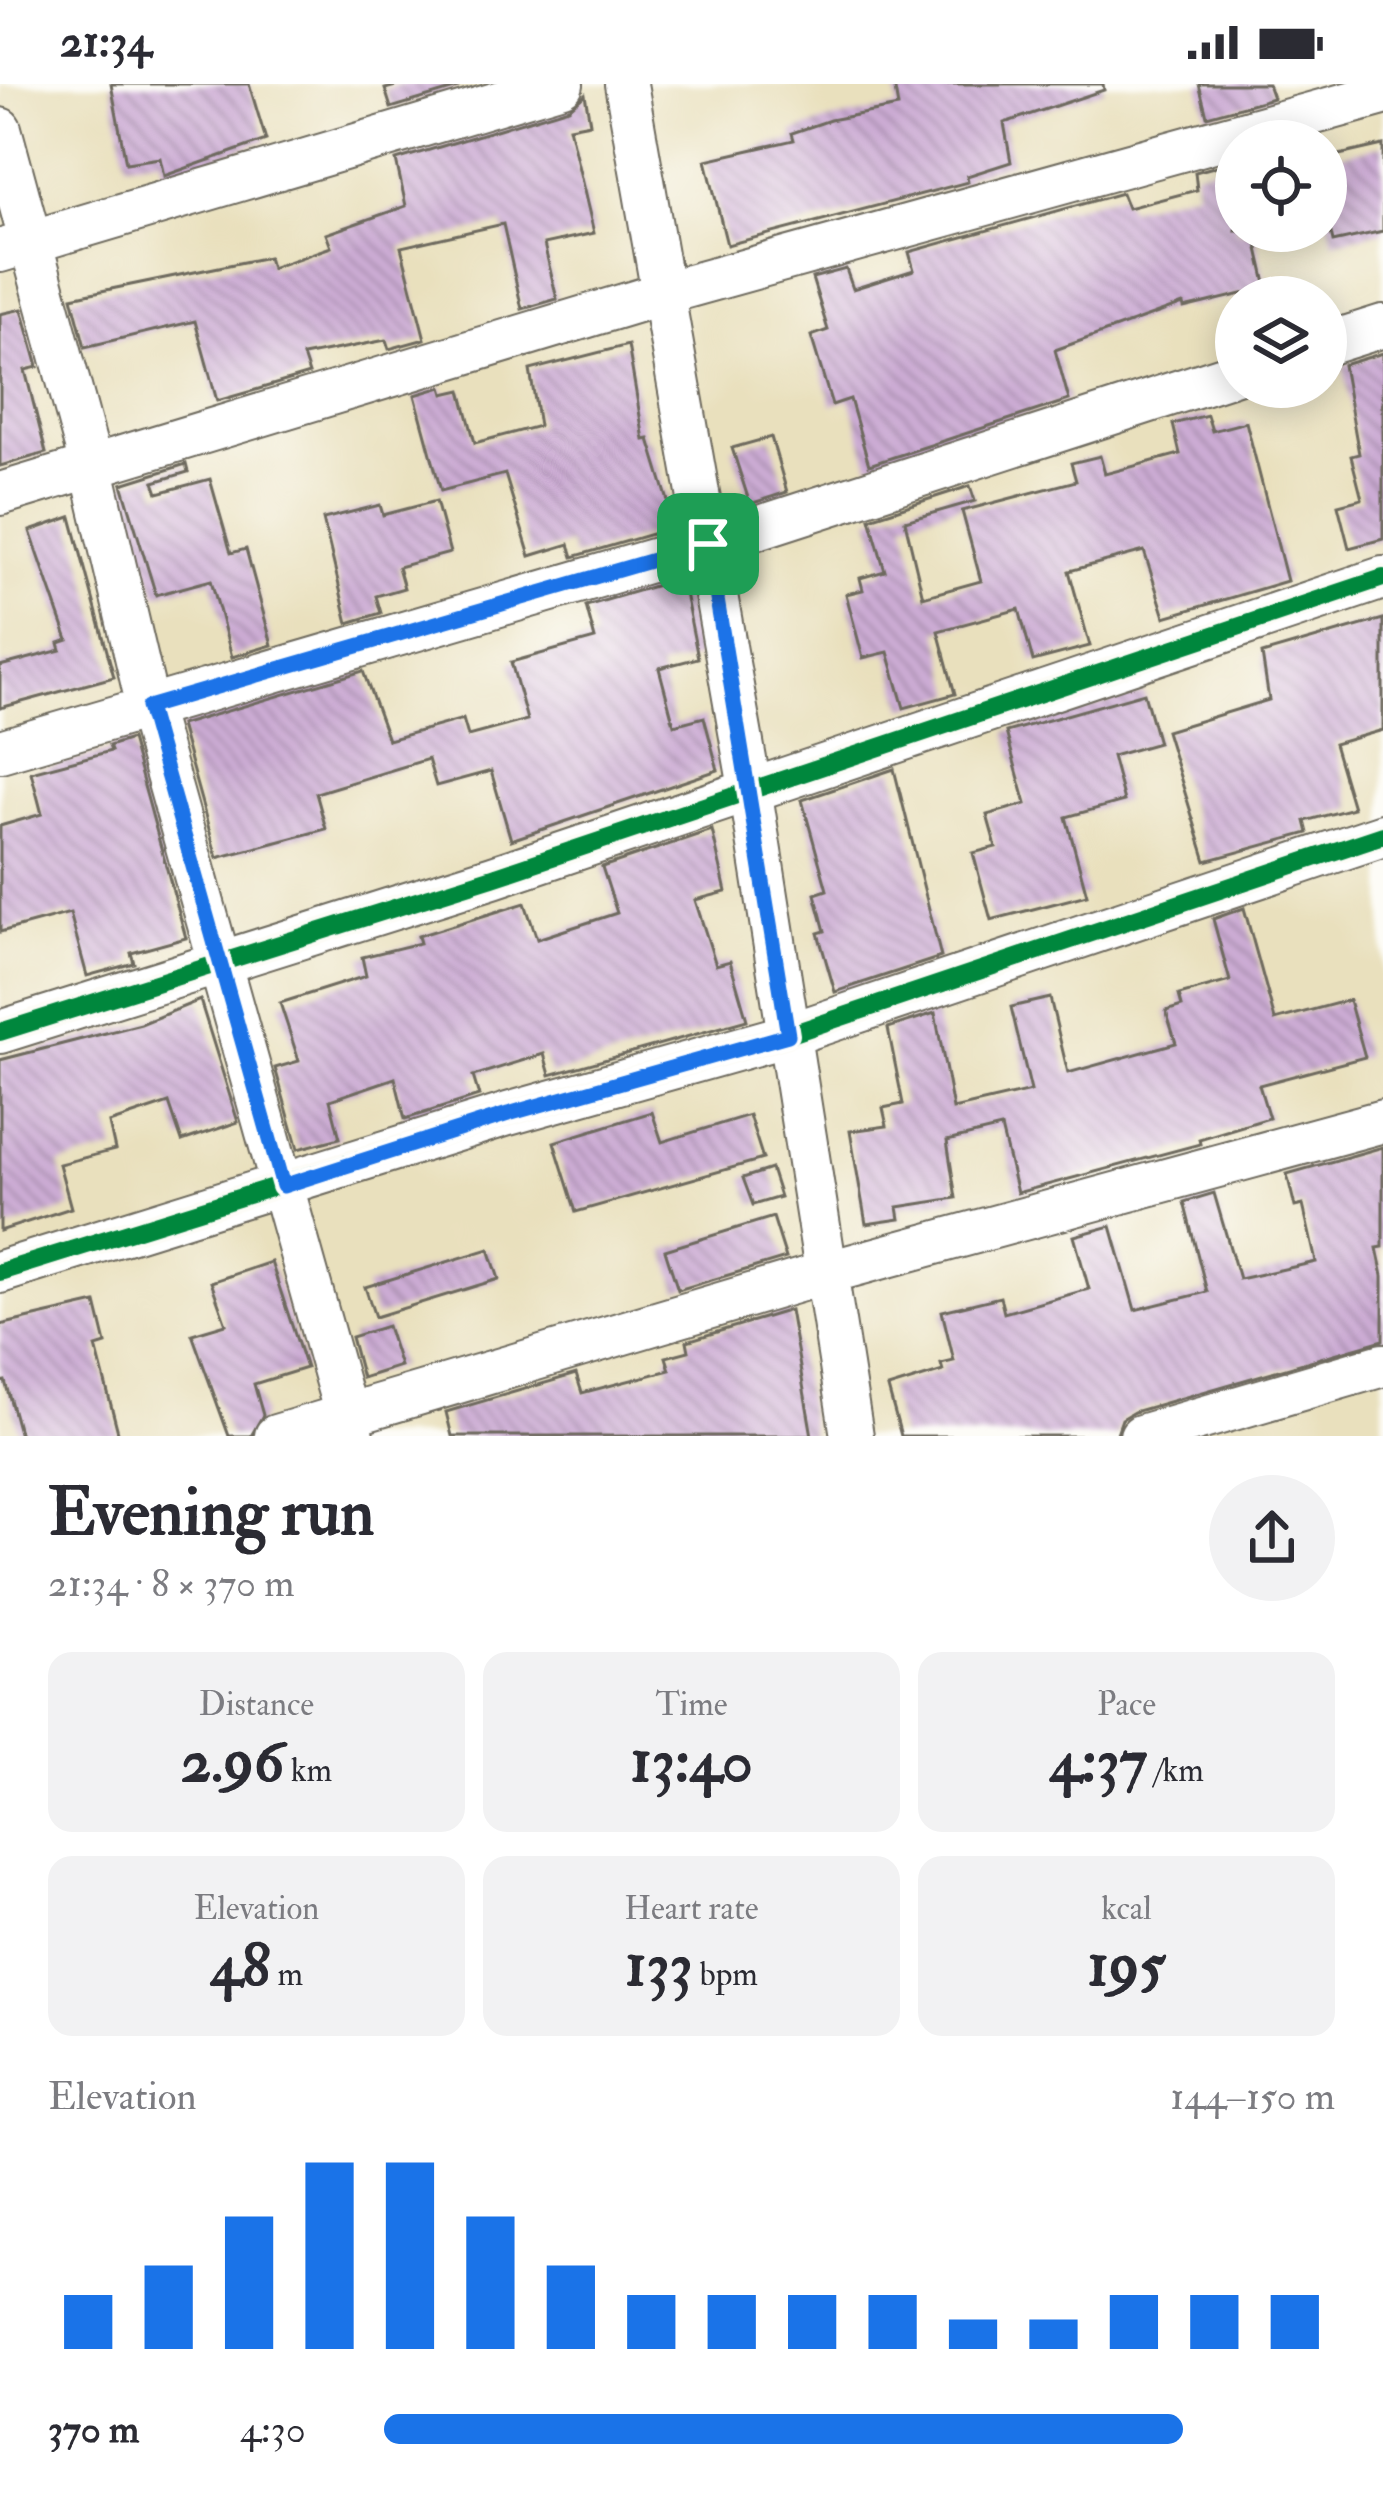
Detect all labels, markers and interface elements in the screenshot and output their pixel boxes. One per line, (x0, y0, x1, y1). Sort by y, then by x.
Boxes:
text: 21:34 (60, 14, 151, 70)
map controls (1215, 120, 1347, 408)
button: locate (1215, 120, 1347, 252)
button: layers (1215, 276, 1347, 408)
pin (657, 493, 759, 595)
icon: arrive (675, 511, 741, 577)
text: Evening run (48, 1472, 374, 1555)
button: share (1209, 1475, 1335, 1601)
text: 21:34 · 8 × 370 m (48, 1559, 294, 1608)
text: Distance (199, 1684, 314, 1725)
text: Time (655, 1684, 728, 1725)
text: Pace (1097, 1684, 1156, 1725)
text: 2.96 (181, 1725, 284, 1800)
text: 13:40 (630, 1725, 753, 1800)
text: 4:37 (1049, 1725, 1147, 1800)
text: km (284, 1750, 332, 1791)
text: /km (1147, 1750, 1204, 1791)
text: Elevation (194, 1888, 319, 1929)
text: Heart rate (624, 1888, 759, 1929)
text: kcal (1101, 1888, 1152, 1929)
text: 48 (210, 1929, 270, 2004)
text: 133 (625, 1929, 693, 2004)
text: 195 (1087, 1929, 1166, 2004)
text: m (270, 1954, 303, 1995)
text: bpm (693, 1954, 758, 1995)
text: Elevation (48, 2072, 197, 2121)
text: 144–150 m (1170, 2072, 1335, 2121)
text: 370 m (48, 2405, 139, 2454)
text: 4:30 (240, 2405, 306, 2454)

